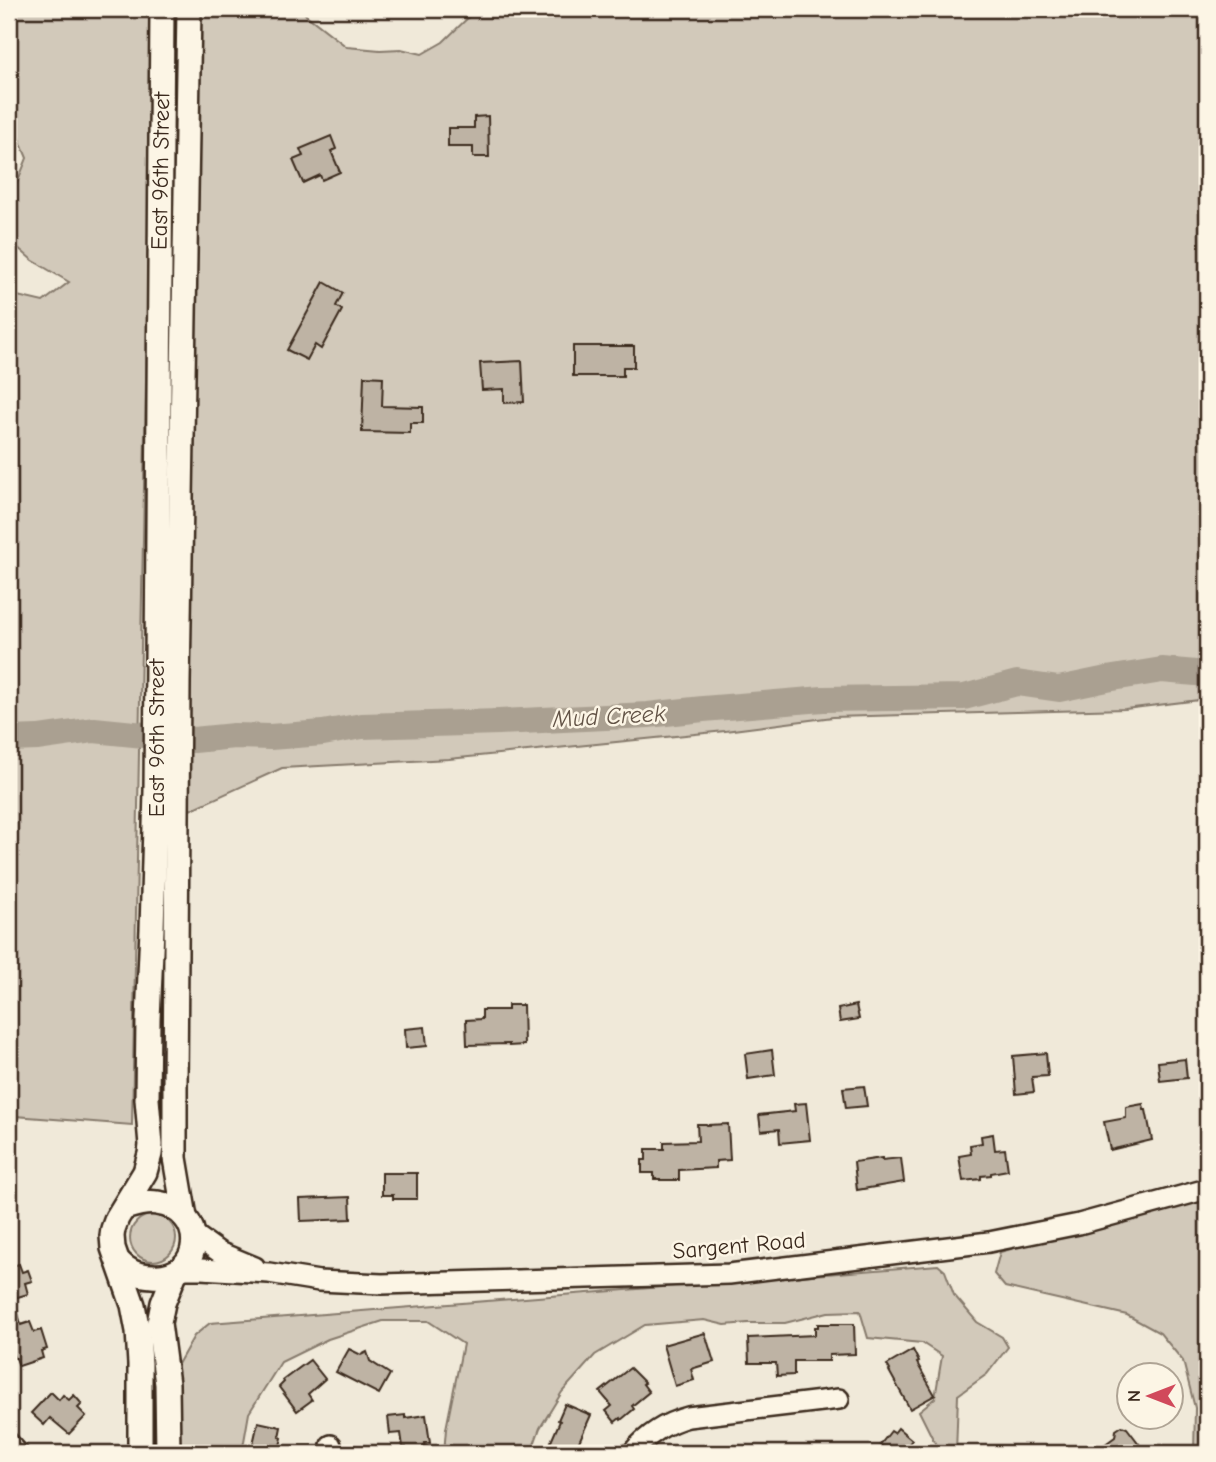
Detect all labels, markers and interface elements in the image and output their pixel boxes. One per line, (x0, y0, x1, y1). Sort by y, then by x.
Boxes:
street label: East 96th Street (146, 90, 175, 250)
street label: East 96th Street (143, 657, 170, 817)
water label: Mud Creek (551, 699, 666, 733)
street label: Sargent Road (671, 1226, 807, 1265)
north arrow (1114, 1360, 1184, 1430)
text: N (1123, 1390, 1145, 1402)

